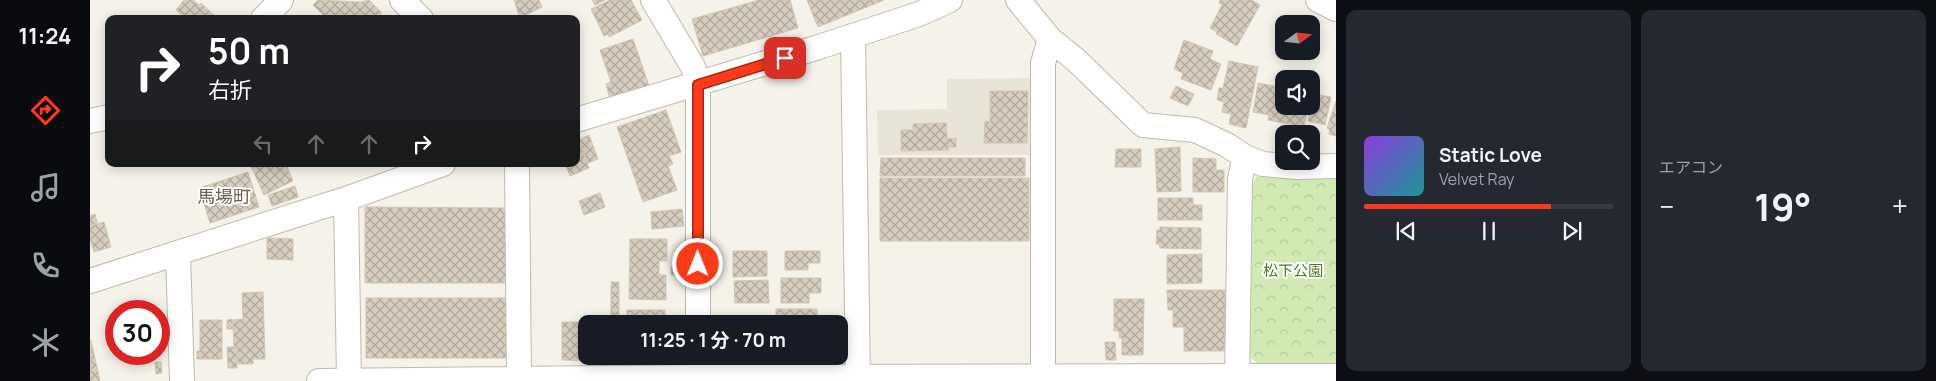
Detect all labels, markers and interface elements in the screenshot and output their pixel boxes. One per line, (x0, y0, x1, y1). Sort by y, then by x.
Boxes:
north arrow (1275, 15, 1320, 60)
map controls (1275, 15, 1320, 170)
text: 11:24 (19, 21, 71, 51)
text: 50 m (208, 27, 290, 75)
icon: right (125, 35, 190, 100)
pin (764, 37, 806, 79)
icon: arrive (771, 44, 799, 72)
button: sound (1275, 70, 1320, 115)
text: 右折 (208, 75, 252, 105)
icon: directions (28, 93, 63, 128)
button: search (1275, 125, 1320, 170)
icon: left (249, 130, 277, 158)
icon: ahead (302, 130, 330, 158)
icon: ahead (355, 130, 383, 158)
icon: right (408, 130, 436, 158)
text: Static Love (1439, 142, 1542, 168)
text: エアコン (1659, 156, 1723, 178)
text: Velvet Ray (1439, 168, 1515, 190)
icon: music (28, 170, 63, 205)
text: 19° (1754, 180, 1812, 232)
district label: 馬場町 (197, 184, 251, 208)
text: − (1659, 187, 1674, 225)
text: + (1892, 187, 1908, 225)
icon: previous (1392, 217, 1420, 245)
icon: pause (1475, 217, 1503, 245)
icon: next (1558, 217, 1586, 245)
position arrow (671, 237, 723, 289)
icon: phone (28, 248, 63, 283)
park label: 松下公園 (1263, 260, 1323, 281)
speed limit sign: 30 (105, 300, 170, 365)
icon: climate (28, 325, 63, 360)
text: 11:25 · 1 分 · 70 m (640, 327, 786, 353)

